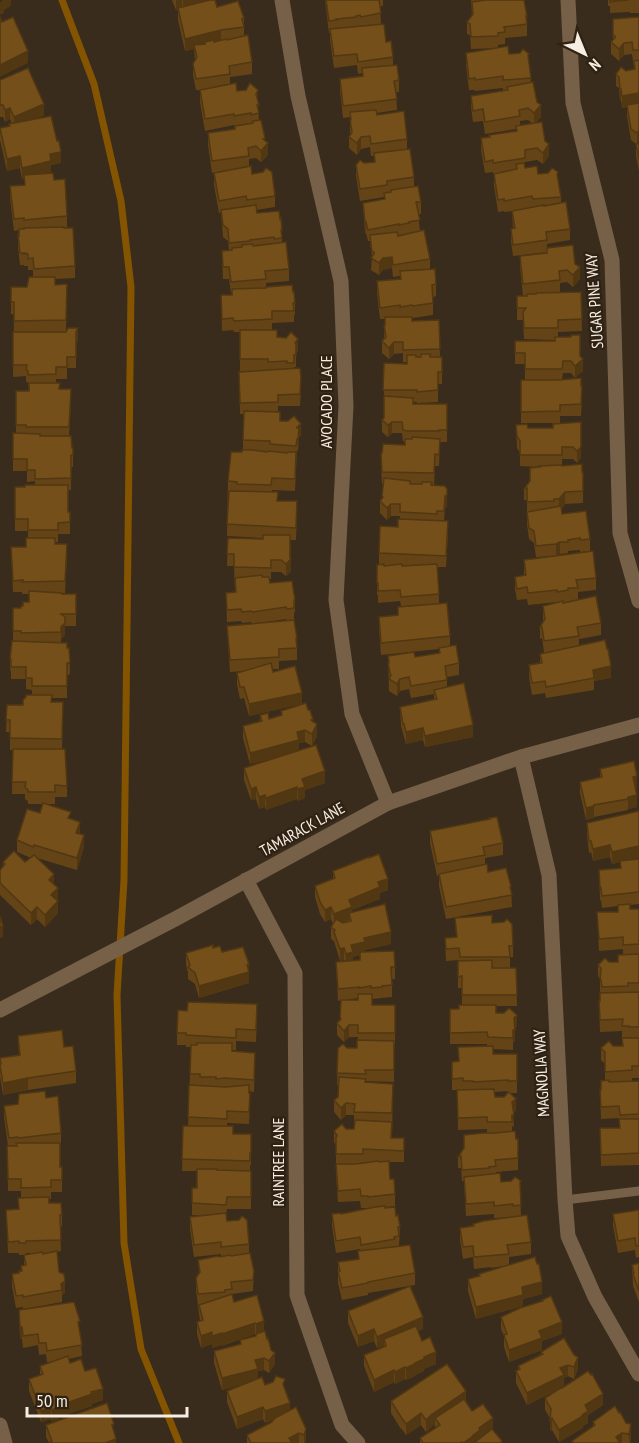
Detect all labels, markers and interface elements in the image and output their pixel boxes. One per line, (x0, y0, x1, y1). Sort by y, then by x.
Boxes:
north arrow (555, 24, 615, 84)
text: N (585, 55, 605, 75)
street label: SUGAR PINE WAY (581, 252, 607, 349)
street label: AVOCADO PLACE (316, 355, 336, 449)
street label: TAMARACK LANE (256, 797, 348, 861)
street label: MAGNOLIA WAY (529, 1028, 553, 1117)
street label: RAINTREE LANE (268, 1117, 288, 1206)
scale bar (27, 1380, 188, 1418)
text: 50 m (36, 1389, 68, 1412)

